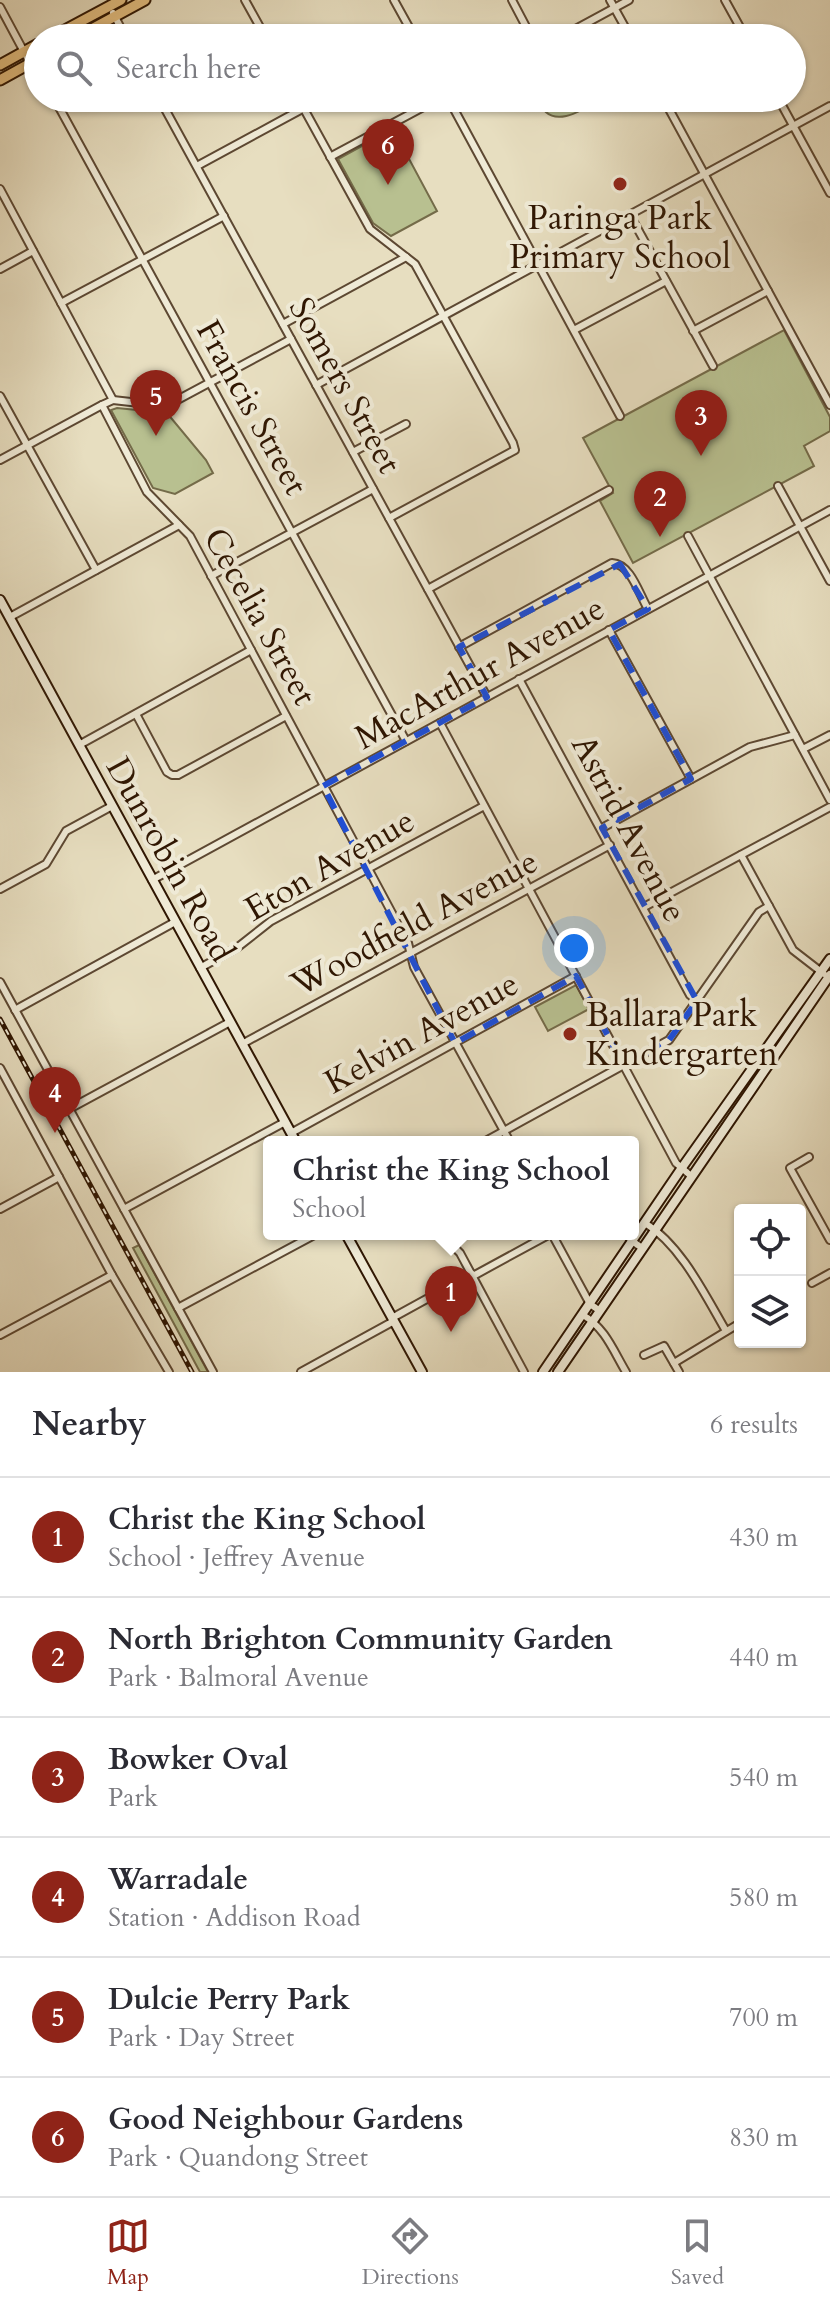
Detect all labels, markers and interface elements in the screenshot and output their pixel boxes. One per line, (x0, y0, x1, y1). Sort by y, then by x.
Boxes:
search box (24, 24, 806, 112)
icon: search (52, 46, 96, 90)
text: Search here (116, 48, 261, 89)
pin: 6 (362, 119, 414, 185)
marker: Paringa Park Primary School (611, 175, 629, 193)
place label: Paringa Park Primary School (509, 195, 731, 280)
street label: Somers Street (278, 289, 412, 482)
street label: Francis Street (185, 312, 319, 503)
pin: 5 (130, 370, 182, 436)
pin: 3 (675, 390, 727, 456)
pin: 2 (634, 471, 686, 537)
street label: Cecelia Street (192, 520, 328, 714)
street label: MacArthur Avenue (346, 585, 613, 761)
street label: Astrid Avenue (561, 727, 698, 930)
street label: Dunrobin Road (95, 749, 245, 970)
street label: Eton Avenue (236, 798, 423, 932)
street label: Woodfield Avenue (282, 838, 546, 1008)
your location (554, 928, 594, 968)
street label: Kelvin Avenue (316, 961, 527, 1105)
place label: Ballara Park Kindergarten (586, 992, 778, 1077)
marker: Ballara Park Kindergarten (561, 1025, 579, 1043)
pin: 4 (29, 1067, 81, 1133)
popup (263, 1136, 639, 1240)
text: Christ the King School (292, 1150, 610, 1191)
text: School (292, 1191, 366, 1226)
map controls (734, 1204, 806, 1348)
button: locate (734, 1204, 806, 1276)
pin: 1 (425, 1266, 477, 1332)
button: layers (734, 1276, 806, 1348)
text: Nearby (32, 1401, 147, 1447)
text: 6 results (710, 1407, 798, 1442)
text: Christ the King School (108, 1499, 426, 1540)
text: 1 (51, 1520, 65, 1555)
text: 430 m (729, 1520, 798, 1555)
text: School · Jeffrey Avenue (108, 1540, 365, 1575)
text: North Brighton Community Garden (108, 1619, 613, 1660)
text: 2 (51, 1640, 65, 1675)
text: 440 m (729, 1640, 798, 1675)
text: Park · Balmoral Avenue (108, 1660, 369, 1695)
text: Bowker Oval (108, 1739, 288, 1780)
text: 3 (51, 1760, 65, 1795)
text: 540 m (729, 1760, 798, 1795)
text: Park (108, 1780, 158, 1815)
text: Warradale (108, 1859, 248, 1900)
text: 4 (51, 1880, 65, 1915)
text: 580 m (729, 1880, 798, 1915)
text: Station · Addison Road (108, 1900, 361, 1935)
text: Dulcie Perry Park (108, 1979, 350, 2020)
text: 5 (51, 2000, 65, 2035)
text: 700 m (729, 2000, 798, 2035)
text: Park · Day Street (108, 2020, 294, 2055)
text: Good Neighbour Gardens (108, 2099, 463, 2140)
text: 6 (51, 2120, 65, 2155)
text: 830 m (729, 2120, 798, 2155)
text: Park · Quandong Street (108, 2140, 368, 2175)
tab: Map (106, 2214, 150, 2292)
tab: Directions (362, 2214, 459, 2292)
tab: Saved (671, 2214, 724, 2292)

